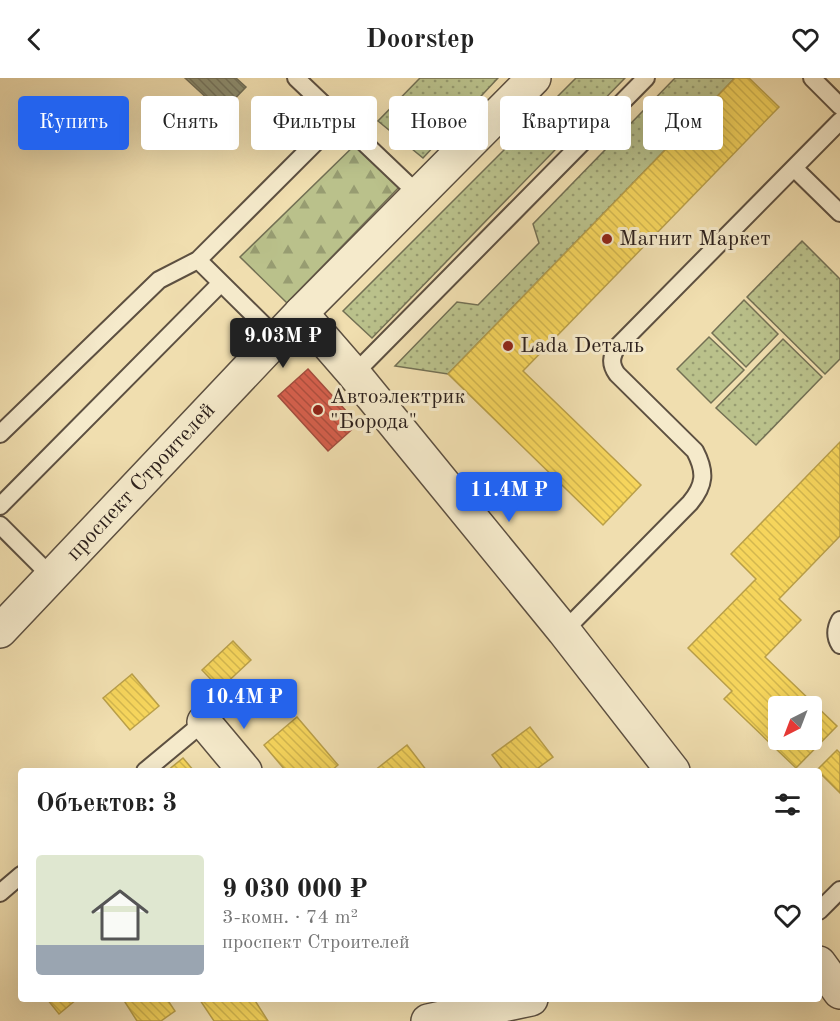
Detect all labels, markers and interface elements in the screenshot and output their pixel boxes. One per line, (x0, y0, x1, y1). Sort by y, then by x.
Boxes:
icon: back (18, 23, 51, 56)
icon: heart (789, 23, 822, 56)
text: Doorstep (365, 26, 475, 53)
chip: Купить (18, 96, 129, 150)
chip: Снять (141, 96, 239, 150)
chip: Фильтры (251, 96, 377, 150)
chip: Новое (389, 96, 488, 150)
chip: Квартира (500, 96, 631, 150)
chip: Дом (643, 96, 723, 150)
place label: Магнит Маркет (619, 228, 771, 250)
marker: Магнит Маркет (600, 232, 614, 246)
pin: 9.03M ₽ (228, 318, 338, 369)
text: 9.03M ₽ (244, 327, 322, 347)
place label: Lada Dеталь (520, 335, 644, 357)
marker: Lada Dеталь (501, 339, 515, 353)
place label: Автоэлектрик "Борода" (330, 386, 465, 433)
street label: проспект Строителей (63, 399, 219, 565)
marker: Автоэлектрик "Борода" (311, 403, 325, 417)
pin: 11.4M ₽ (454, 472, 564, 523)
text: 11.4M ₽ (470, 481, 548, 501)
pin: 10.4M ₽ (189, 679, 299, 730)
text: 10.4M ₽ (205, 688, 283, 708)
north arrow (768, 696, 822, 750)
map controls (768, 696, 822, 750)
icon: filters (771, 788, 804, 821)
text: Объектов: 3 (36, 791, 177, 817)
text: 9 030 000 ₽ (222, 877, 368, 903)
icon: home (84, 879, 156, 951)
icon: heart (771, 899, 804, 932)
text: 3-комн. · 74 m² (222, 908, 358, 928)
text: проспект Строителей (222, 933, 410, 953)

